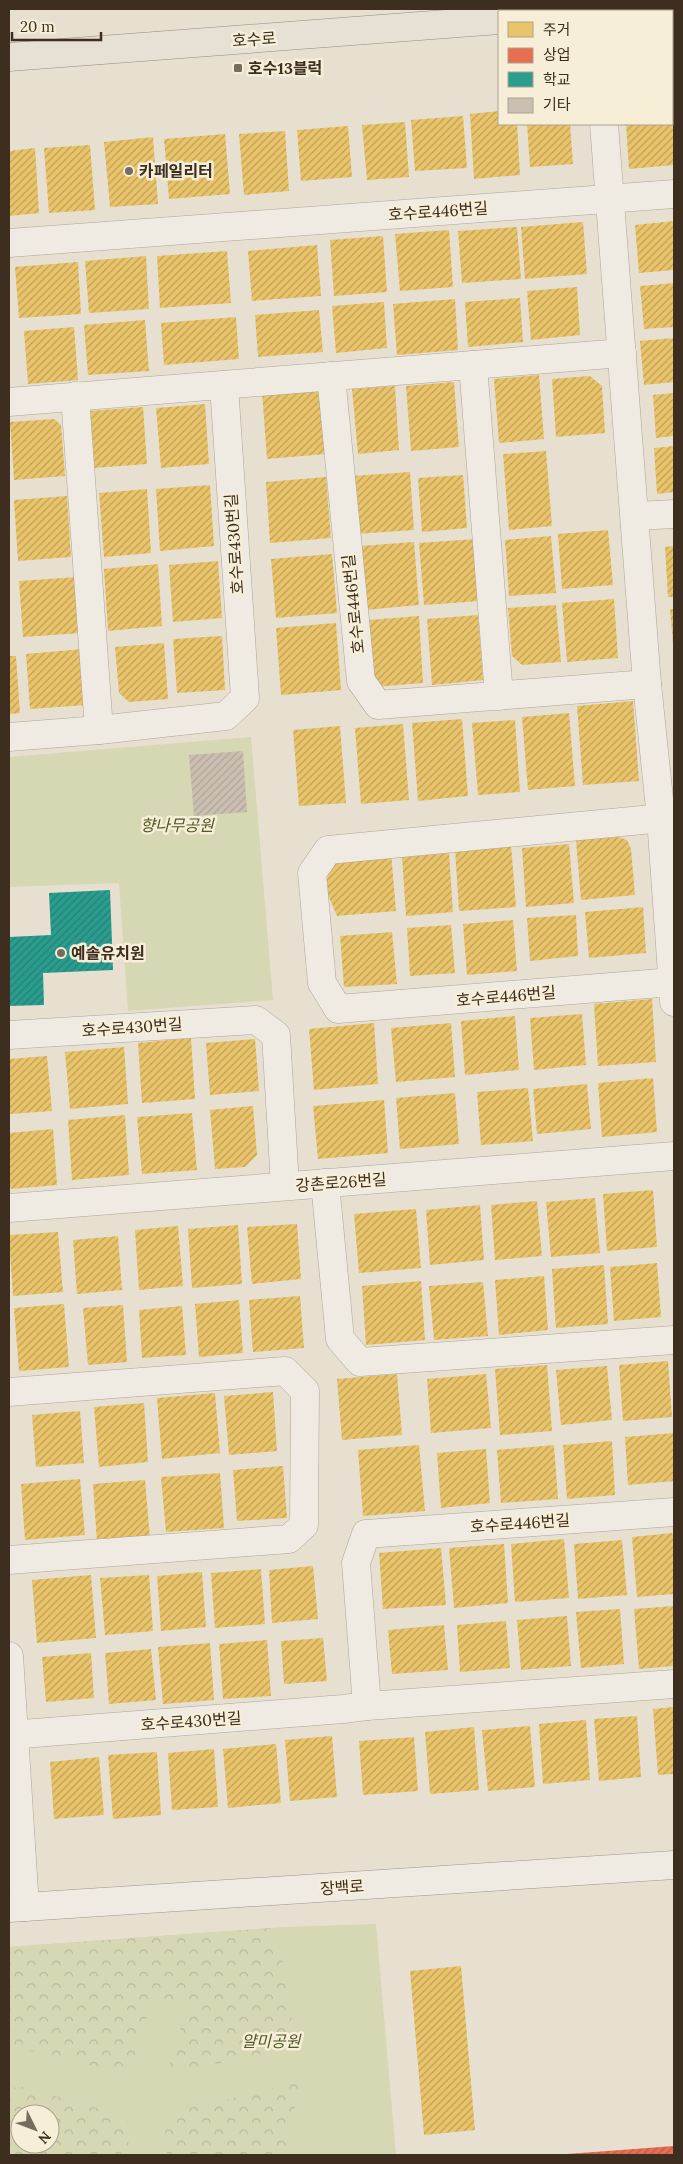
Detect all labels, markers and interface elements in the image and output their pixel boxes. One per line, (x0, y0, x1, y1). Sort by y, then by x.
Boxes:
scale bar (12, 10, 101, 42)
legend (498, 10, 673, 125)
text: 20 m (20, 17, 55, 36)
text: 주거 (543, 20, 571, 39)
street label: 호수로 (231, 27, 277, 51)
text: 상업 (543, 45, 571, 64)
place label: 호수13블럭 (248, 58, 322, 78)
marker: 호수13블럭 (232, 62, 244, 74)
text: 학교 (543, 70, 571, 89)
text: 기타 (543, 95, 571, 114)
place label: 카페일리터 (139, 161, 213, 181)
marker: 카페일리터 (123, 165, 135, 177)
street label: 호수로446번길 (387, 198, 489, 224)
street label: 호수로430번길 (220, 493, 248, 595)
street label: 호수로446번길 (338, 553, 368, 655)
park label: 향나무공원 (140, 815, 215, 835)
place label: 예솔유치원 (71, 943, 145, 963)
marker: 예솔유치원 (55, 947, 67, 959)
street label: 호수로446번길 (455, 982, 557, 1010)
street label: 호수로430번길 (81, 1013, 183, 1041)
street label: 강촌로26번길 (295, 1169, 387, 1195)
street label: 호수로446번길 (469, 1510, 571, 1536)
street label: 호수로430번길 (140, 1707, 242, 1735)
street label: 장백로 (319, 1875, 365, 1899)
park label: 얄미공원 (242, 2031, 302, 2051)
north arrow (10, 2104, 60, 2154)
text: N (34, 2128, 55, 2148)

